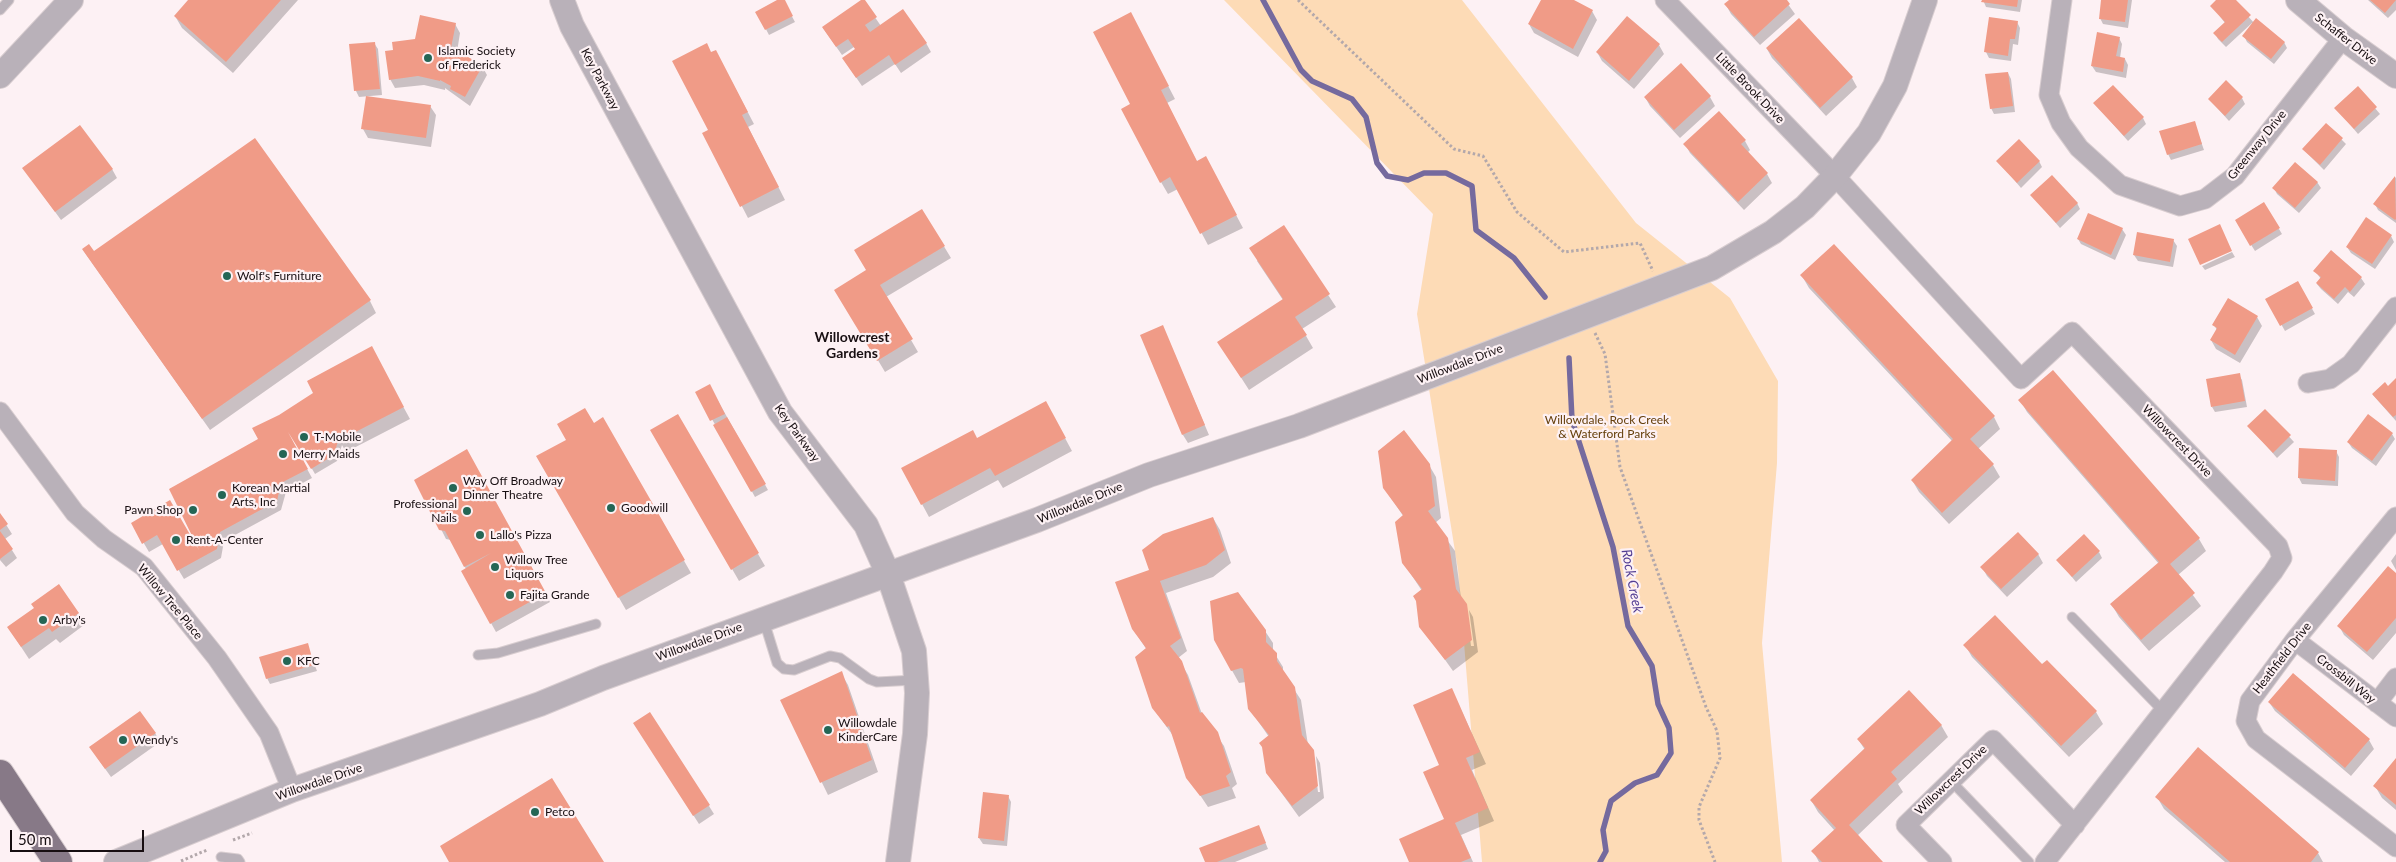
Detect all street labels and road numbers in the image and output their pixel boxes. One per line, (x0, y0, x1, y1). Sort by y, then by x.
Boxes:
street label: Schaffer Drive (2312, 10, 2380, 68)
street label: Key Parkway (578, 46, 622, 112)
street label: Little Brook Drive (1713, 50, 1787, 126)
street label: Greenway Drive (2225, 107, 2289, 183)
street label: Willowdale Drive (1415, 341, 1505, 387)
street label: Key Parkway (771, 401, 823, 465)
street label: Willowcrest Drive (2139, 402, 2215, 480)
street label: Willowdale Drive (1035, 479, 1125, 527)
street label: Willow Tree Place (134, 561, 206, 643)
street label: Heathfield Drive (2250, 619, 2314, 697)
street label: Willowdale Drive (654, 620, 744, 664)
street label: Crossbill Way (2313, 651, 2379, 707)
street label: Willowcrest Drive (1912, 742, 1990, 818)
street label: Willowdale Drive (274, 760, 364, 804)

